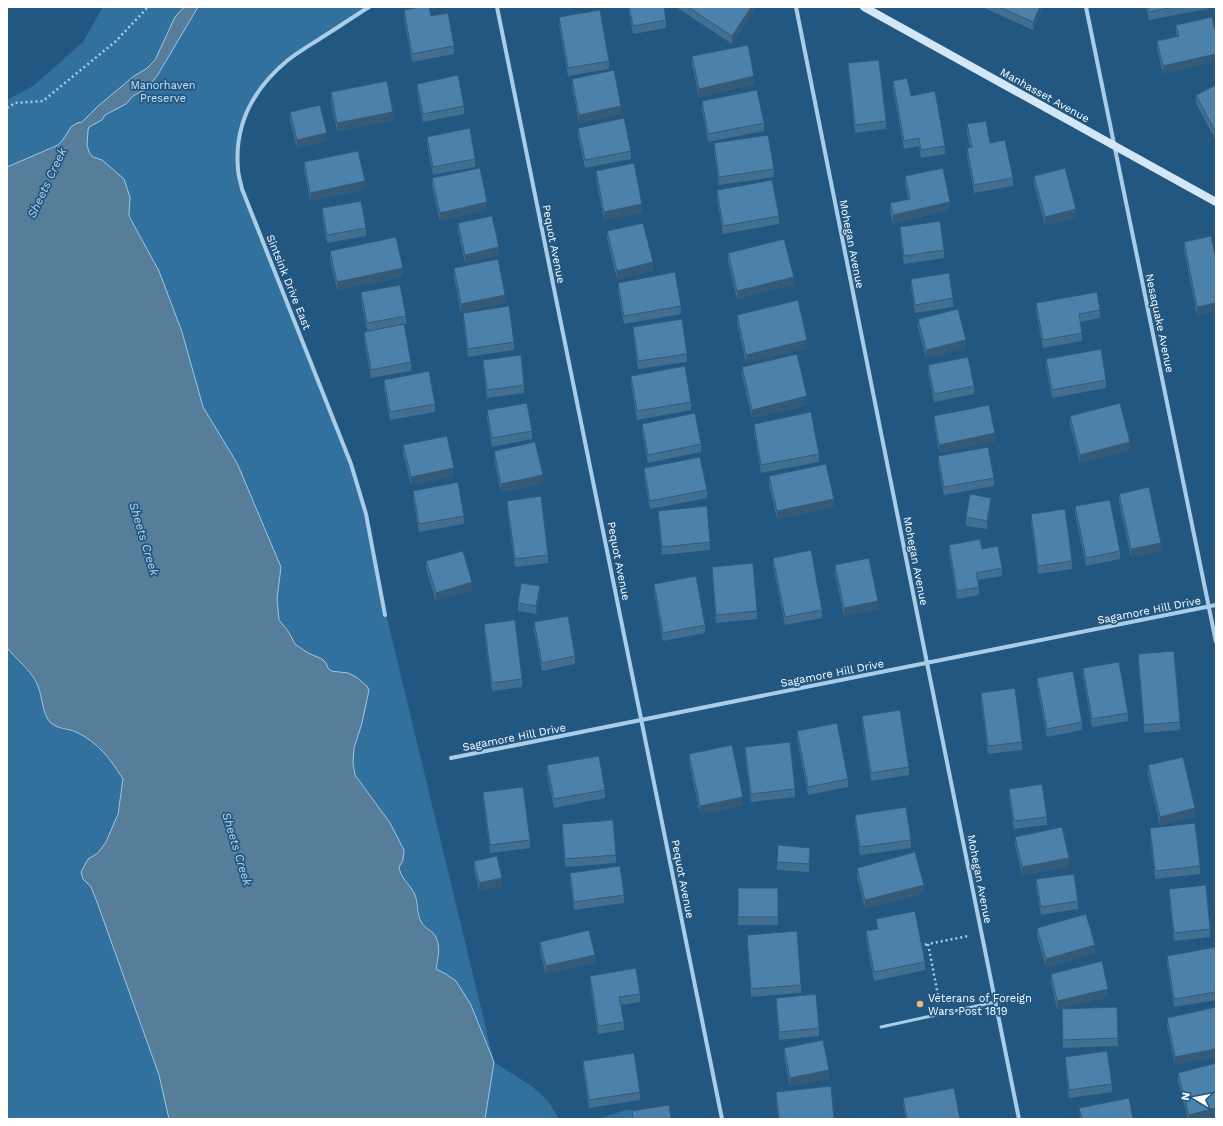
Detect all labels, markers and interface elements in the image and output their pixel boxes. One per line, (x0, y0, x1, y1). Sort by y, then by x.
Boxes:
street label: Manhasset Avenue (998, 66, 1092, 125)
park label: Manorhaven Preserve (130, 79, 196, 105)
water label: Sheets Creek (25, 145, 70, 220)
street label: Mohegan Avenue (837, 199, 866, 290)
street label: Pequot Avenue (539, 204, 568, 285)
street label: Sintsink Drive East (264, 233, 314, 332)
street label: Nesaquake Avenue (1143, 272, 1176, 374)
water label: Sheets Creek (126, 501, 162, 578)
street label: Mohegan Avenue (901, 516, 930, 607)
street label: Pequot Avenue (604, 521, 633, 602)
street label: Sagamore Hill Drive (1096, 594, 1202, 627)
street label: Sagamore Hill Drive (779, 657, 885, 690)
street label: Sagamore Hill Drive (461, 721, 567, 754)
water label: Sheets Creek (219, 811, 255, 888)
street label: Mohegan Avenue (965, 834, 994, 925)
street label: Pequot Avenue (668, 839, 697, 920)
place label: Veterans of Foreign Wars Post 1819 (928, 992, 1032, 1018)
marker: Veterans of Foreign Wars Post 1819 (915, 999, 925, 1009)
north arrow (1175, 1078, 1215, 1118)
text: N (1179, 1091, 1193, 1101)

